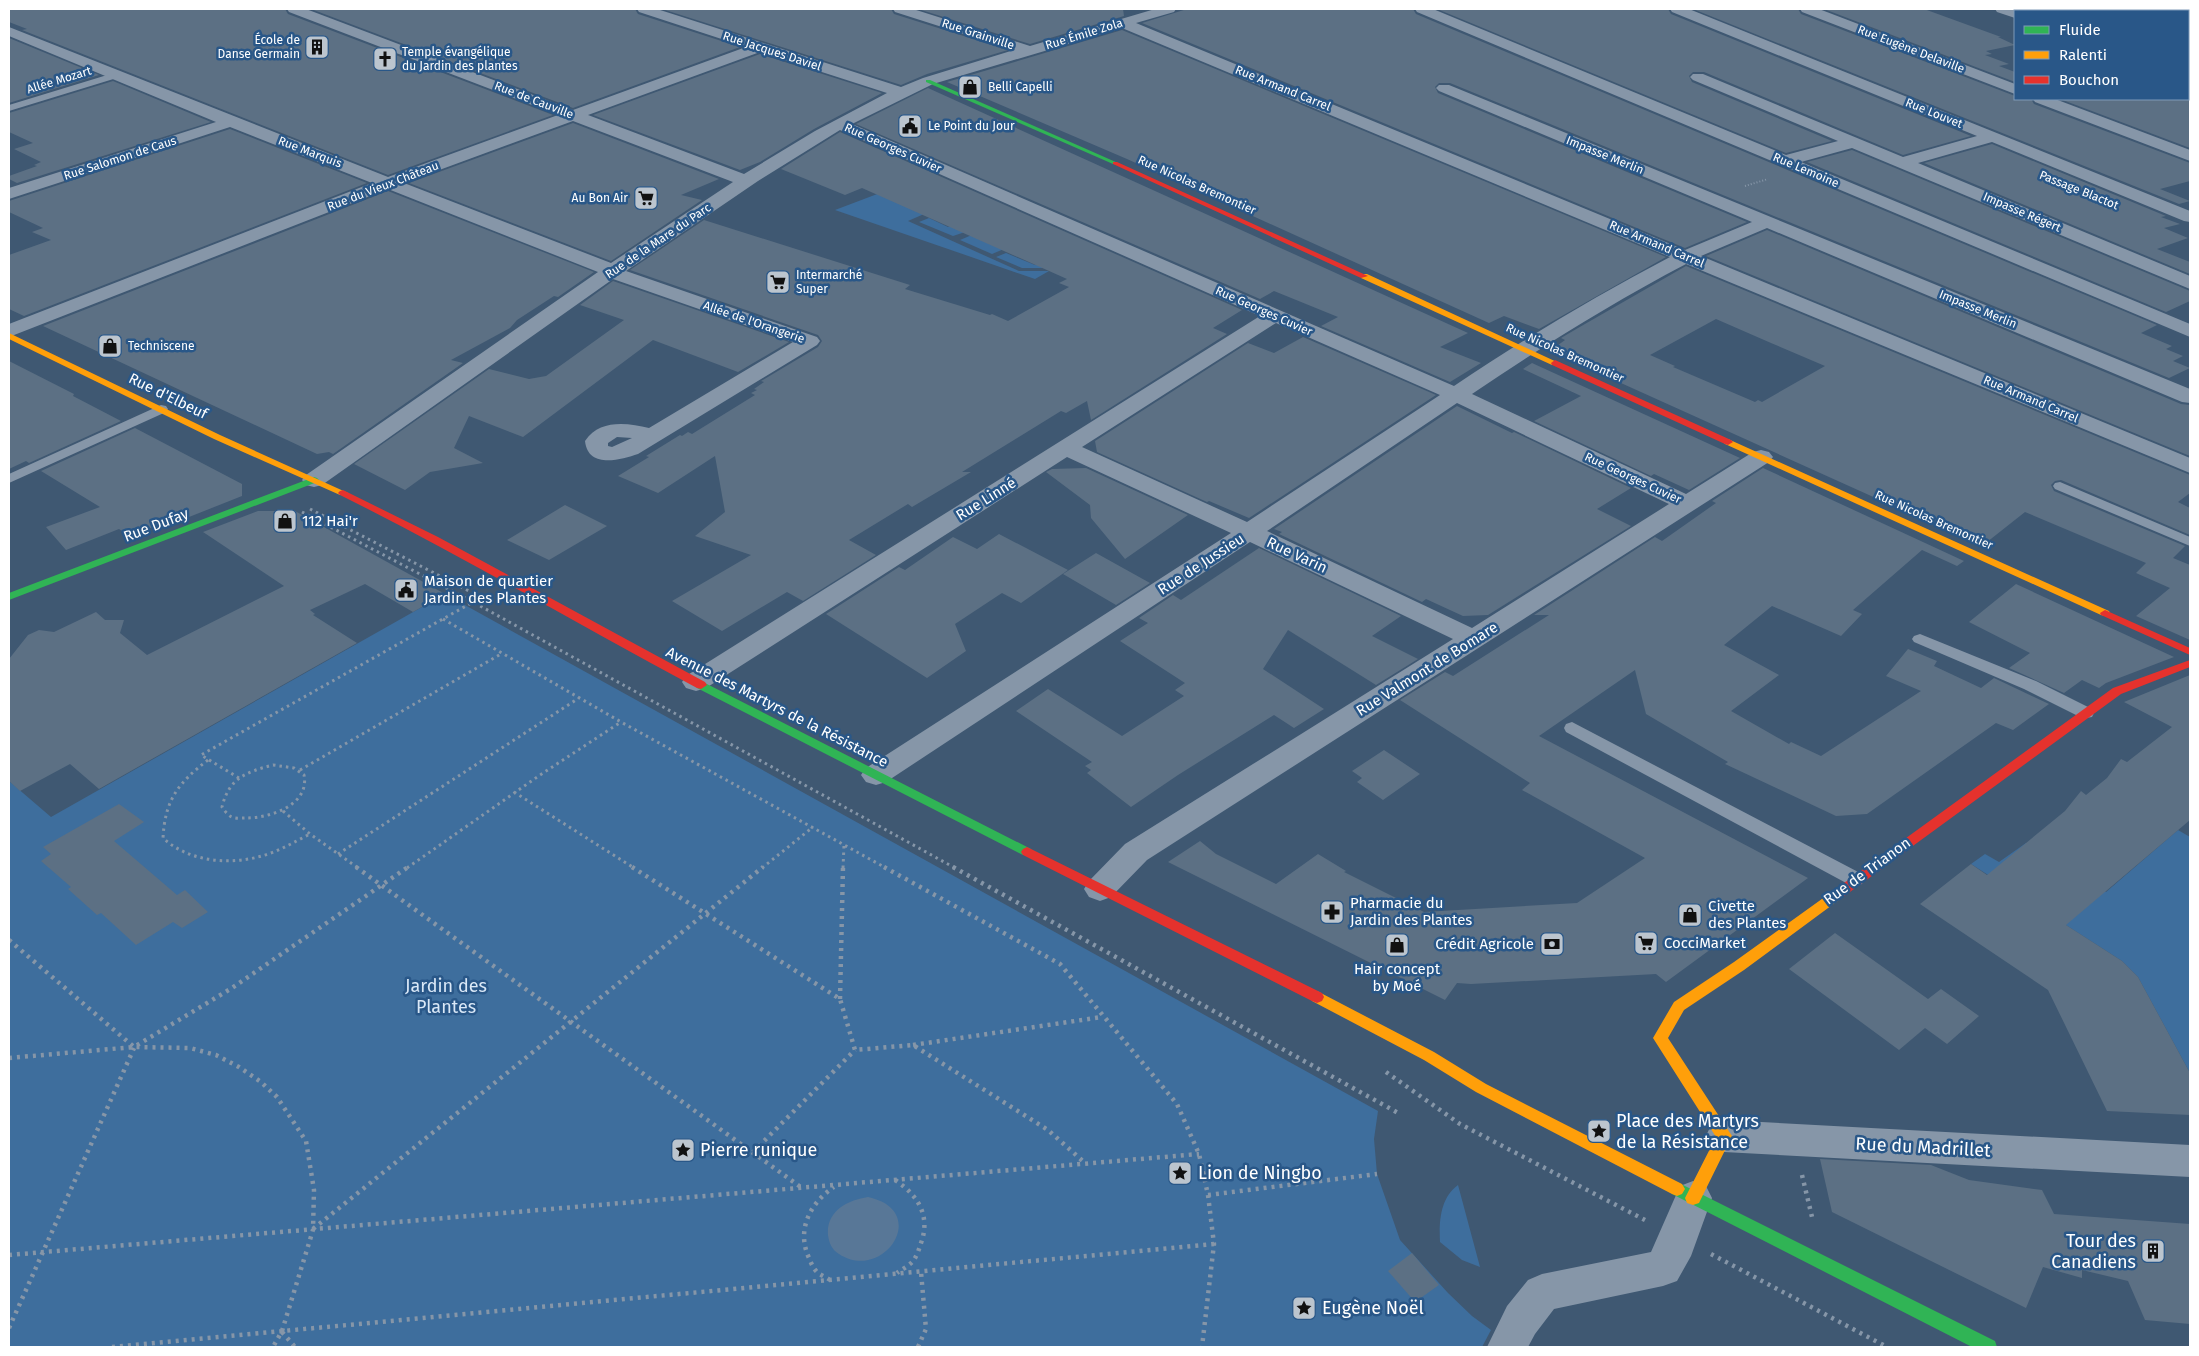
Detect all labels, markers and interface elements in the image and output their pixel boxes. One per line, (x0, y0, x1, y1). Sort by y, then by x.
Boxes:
legend (2014, 10, 2189, 100)
street label: Rue Émile Zola (1043, 15, 1124, 52)
street label: Rue Grainville (940, 16, 1016, 52)
text: Fluide (2059, 21, 2101, 39)
street label: Rue Eugène Delaville (1856, 22, 1966, 76)
street label: Rue Jacques Daviel (721, 29, 823, 74)
place label: École de Danse Germain (218, 32, 300, 61)
building icon: École de Danse Germain (304, 34, 330, 60)
place label: Temple évangélique du Jardin des plantes (402, 45, 518, 73)
church icon: Temple évangélique du Jardin des plantes (372, 46, 398, 72)
text: Ralenti (2059, 46, 2107, 64)
street label: Rue Armand Carrel (1233, 62, 1333, 114)
street label: Allée Mozart (25, 63, 94, 96)
text: Bouchon (2059, 71, 2119, 89)
shop icon: Belli Capelli (957, 74, 983, 100)
street label: Rue de Cauville (492, 78, 576, 122)
place label: Belli Capelli (988, 80, 1053, 94)
street label: Rue Louvet (1903, 95, 1965, 131)
public building icon: Le Point du Jour (897, 113, 923, 139)
place label: Le Point du Jour (928, 119, 1015, 133)
street label: Rue Georges Cuvier (842, 120, 944, 176)
street label: Rue Salomon de Caus (62, 133, 178, 183)
street label: Rue Marquis (276, 133, 344, 171)
street label: Impasse Merlin (1564, 133, 1646, 177)
street label: Rue Lemoine (1771, 150, 1841, 190)
street label: Rue Nicolas Bremontier (1136, 153, 1259, 218)
street label: Rue du Vieux Château (325, 158, 441, 214)
street label: Passage Blactot (2037, 168, 2121, 213)
supermarket icon: Au Bon Air (633, 185, 659, 211)
street label: Impasse Régert (1981, 189, 2064, 235)
place label: Au Bon Air (572, 191, 628, 205)
street label: Rue de la Mare du Parc (603, 200, 714, 281)
street label: Rue Armand Carrel (1607, 218, 1707, 271)
place label: Intermarché Super (796, 268, 862, 296)
supermarket icon: Intermarché Super (765, 269, 791, 295)
street label: Rue Georges Cuvier (1213, 283, 1315, 339)
street label: Impasse Merlin (1937, 287, 2019, 331)
street label: Allée de l'Orangerie (702, 298, 806, 346)
street label: Rue Nicolas Bremontier (1504, 321, 1627, 386)
shop icon: Techniscene (97, 333, 123, 359)
place label: Techniscene (128, 339, 194, 353)
street label: Rue d'Elbeuf (126, 369, 211, 423)
street label: Rue Armand Carrel (1981, 373, 2081, 426)
street label: Rue Georges Cuvier (1583, 449, 1684, 507)
street label: Rue Linné (953, 474, 1019, 524)
street label: Rue Nicolas Bremontier (1873, 488, 1996, 553)
street label: Rue Dufay (121, 504, 192, 546)
shop icon: 112 Hai'r (272, 508, 298, 534)
place label: 112 Hai'r (302, 512, 358, 530)
street label: Rue de Jussieu (1154, 529, 1248, 599)
street label: Rue Varin (1264, 533, 1330, 577)
place label: Maison de quartier Jardin des Plantes (424, 572, 553, 607)
public building icon: Maison de quartier Jardin des Plantes (393, 577, 419, 603)
street label: Rue Valmont de Bomare (1353, 618, 1501, 720)
street label: Avenue des Martyrs de la Résistance (663, 643, 891, 771)
street label: Rue de Trianon (1820, 833, 1914, 909)
place label: Pharmacie du Jardin des Plantes (1350, 894, 1472, 929)
place label: Civette des Plantes (1708, 897, 1786, 932)
pharmacy icon: Pharmacie du Jardin des Plantes (1319, 899, 1345, 925)
shop icon: Civette des Plantes (1677, 902, 1703, 928)
supermarket icon: CocciMarket (1633, 930, 1659, 956)
bank icon: Crédit Agricole (1539, 931, 1565, 957)
shop icon: Hair concept by Moé (1384, 932, 1410, 958)
place label: CocciMarket (1664, 934, 1746, 952)
place label: Crédit Agricole (1435, 935, 1534, 953)
place label: Hair concept by Moé (1354, 960, 1441, 995)
park label: Jardin des Plantes (405, 975, 487, 1018)
place label: Place des Martyrs de la Résistance (1616, 1110, 1759, 1153)
place icon: Place des Martyrs de la Résistance (1586, 1118, 1612, 1144)
street label: Rue du Madrillet (1855, 1132, 1992, 1162)
place icon: Pierre runique (670, 1137, 696, 1163)
place label: Pierre runique (700, 1139, 817, 1161)
place icon: Lion de Ningbo (1167, 1160, 1193, 1186)
place label: Lion de Ningbo (1198, 1162, 1322, 1184)
place label: Tour des Canadiens (2051, 1230, 2136, 1273)
building icon: Tour des Canadiens (2140, 1238, 2166, 1264)
place icon: Eugène Noël (1291, 1295, 1317, 1321)
place label: Eugène Noël (1322, 1297, 1424, 1319)

